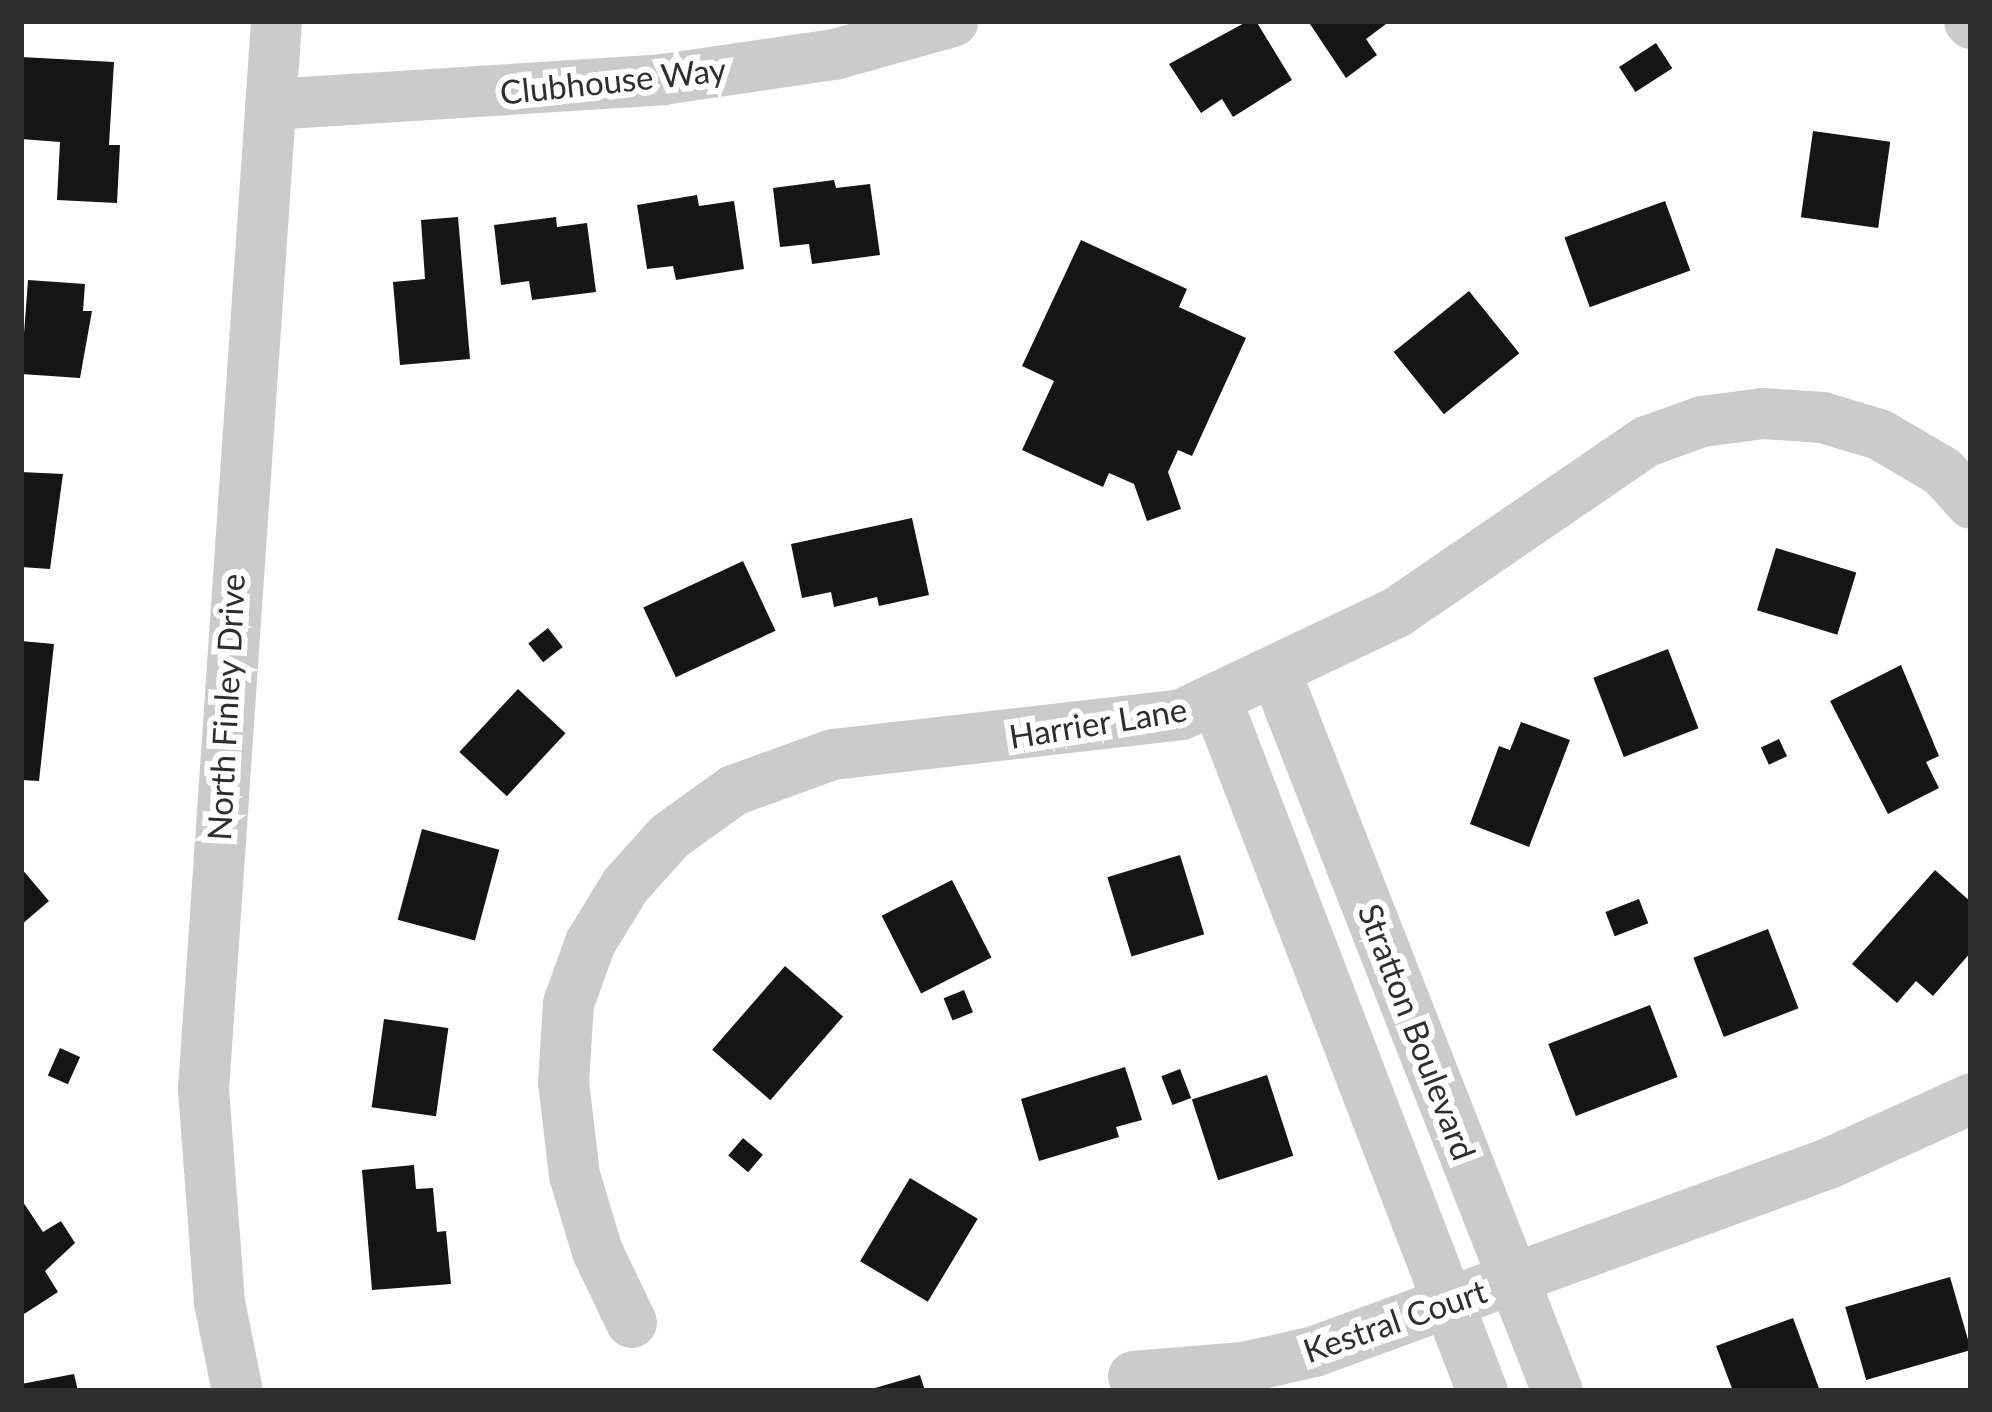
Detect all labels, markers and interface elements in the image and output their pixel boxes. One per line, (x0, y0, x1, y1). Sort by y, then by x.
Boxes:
street label: Clubhouse Way (498, 49, 728, 113)
street label: North Finley Drive (199, 572, 253, 842)
street label: Harrier Lane (1006, 689, 1190, 757)
street label: Stratton Boulevard (1350, 898, 1484, 1166)
street label: Kestral Court (1298, 1271, 1492, 1371)

